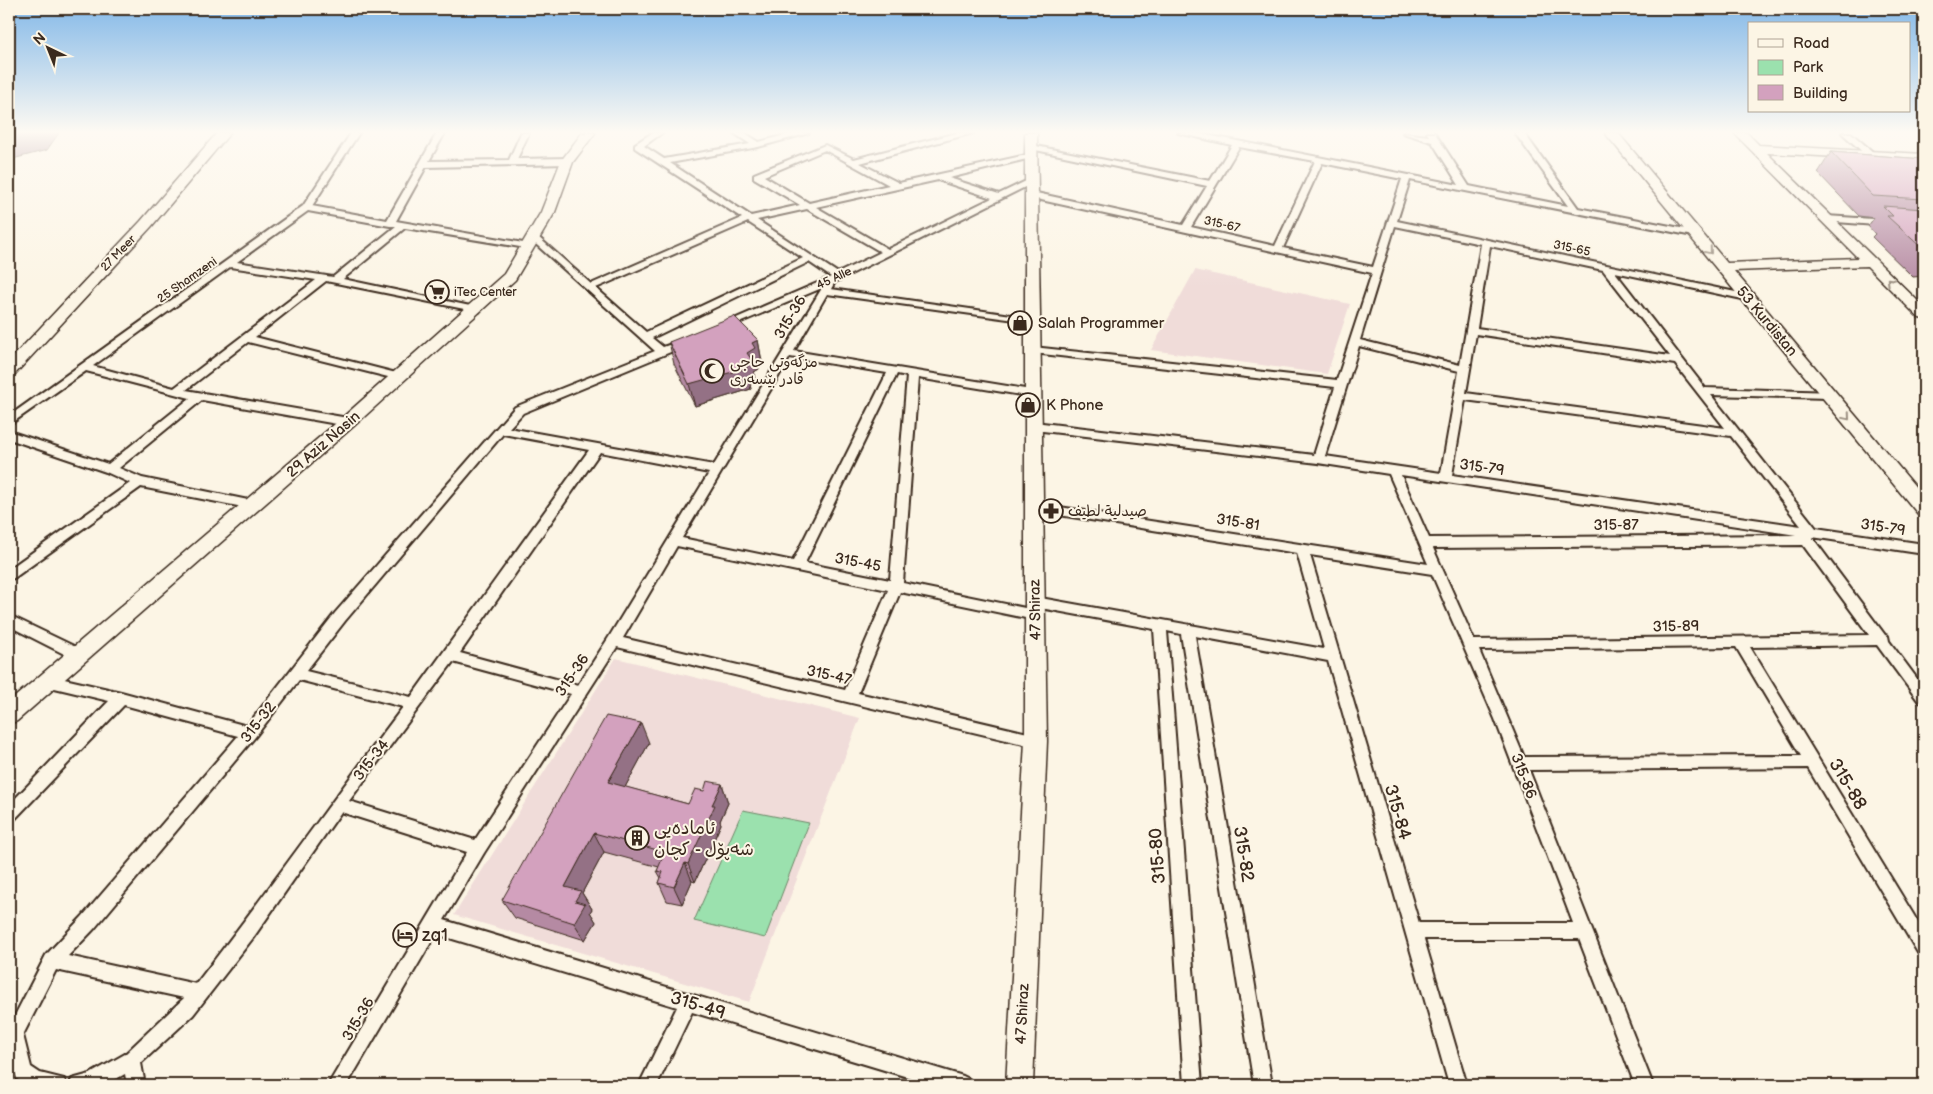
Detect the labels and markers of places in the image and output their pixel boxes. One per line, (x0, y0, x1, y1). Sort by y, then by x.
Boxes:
supermarket icon: iTec Center (424, 279, 450, 305)
place label: iTec Center (454, 285, 517, 300)
shop icon: Salah Programmer (1007, 310, 1033, 336)
place label: Salah Programmer (1038, 314, 1165, 333)
place label: مزگەوتی حاجی قادر بێسەری (730, 353, 818, 389)
mosque icon: مزگەوتی حاجی قادر بێسەری (699, 358, 725, 384)
shop icon: K Phone (1015, 392, 1041, 418)
place label: K Phone (1046, 396, 1103, 415)
pharmacy icon: صیدلیة لطیف (1038, 498, 1064, 524)
place label: صیدلیة لطیف (1068, 502, 1147, 521)
place label: ئامادەیی شەپۆل - کچان (654, 818, 754, 861)
building icon: ئامادەیی شەپۆل - کچان (624, 825, 650, 851)
hotel icon: zq1 (392, 922, 418, 948)
place label: zq1 (422, 925, 448, 946)

